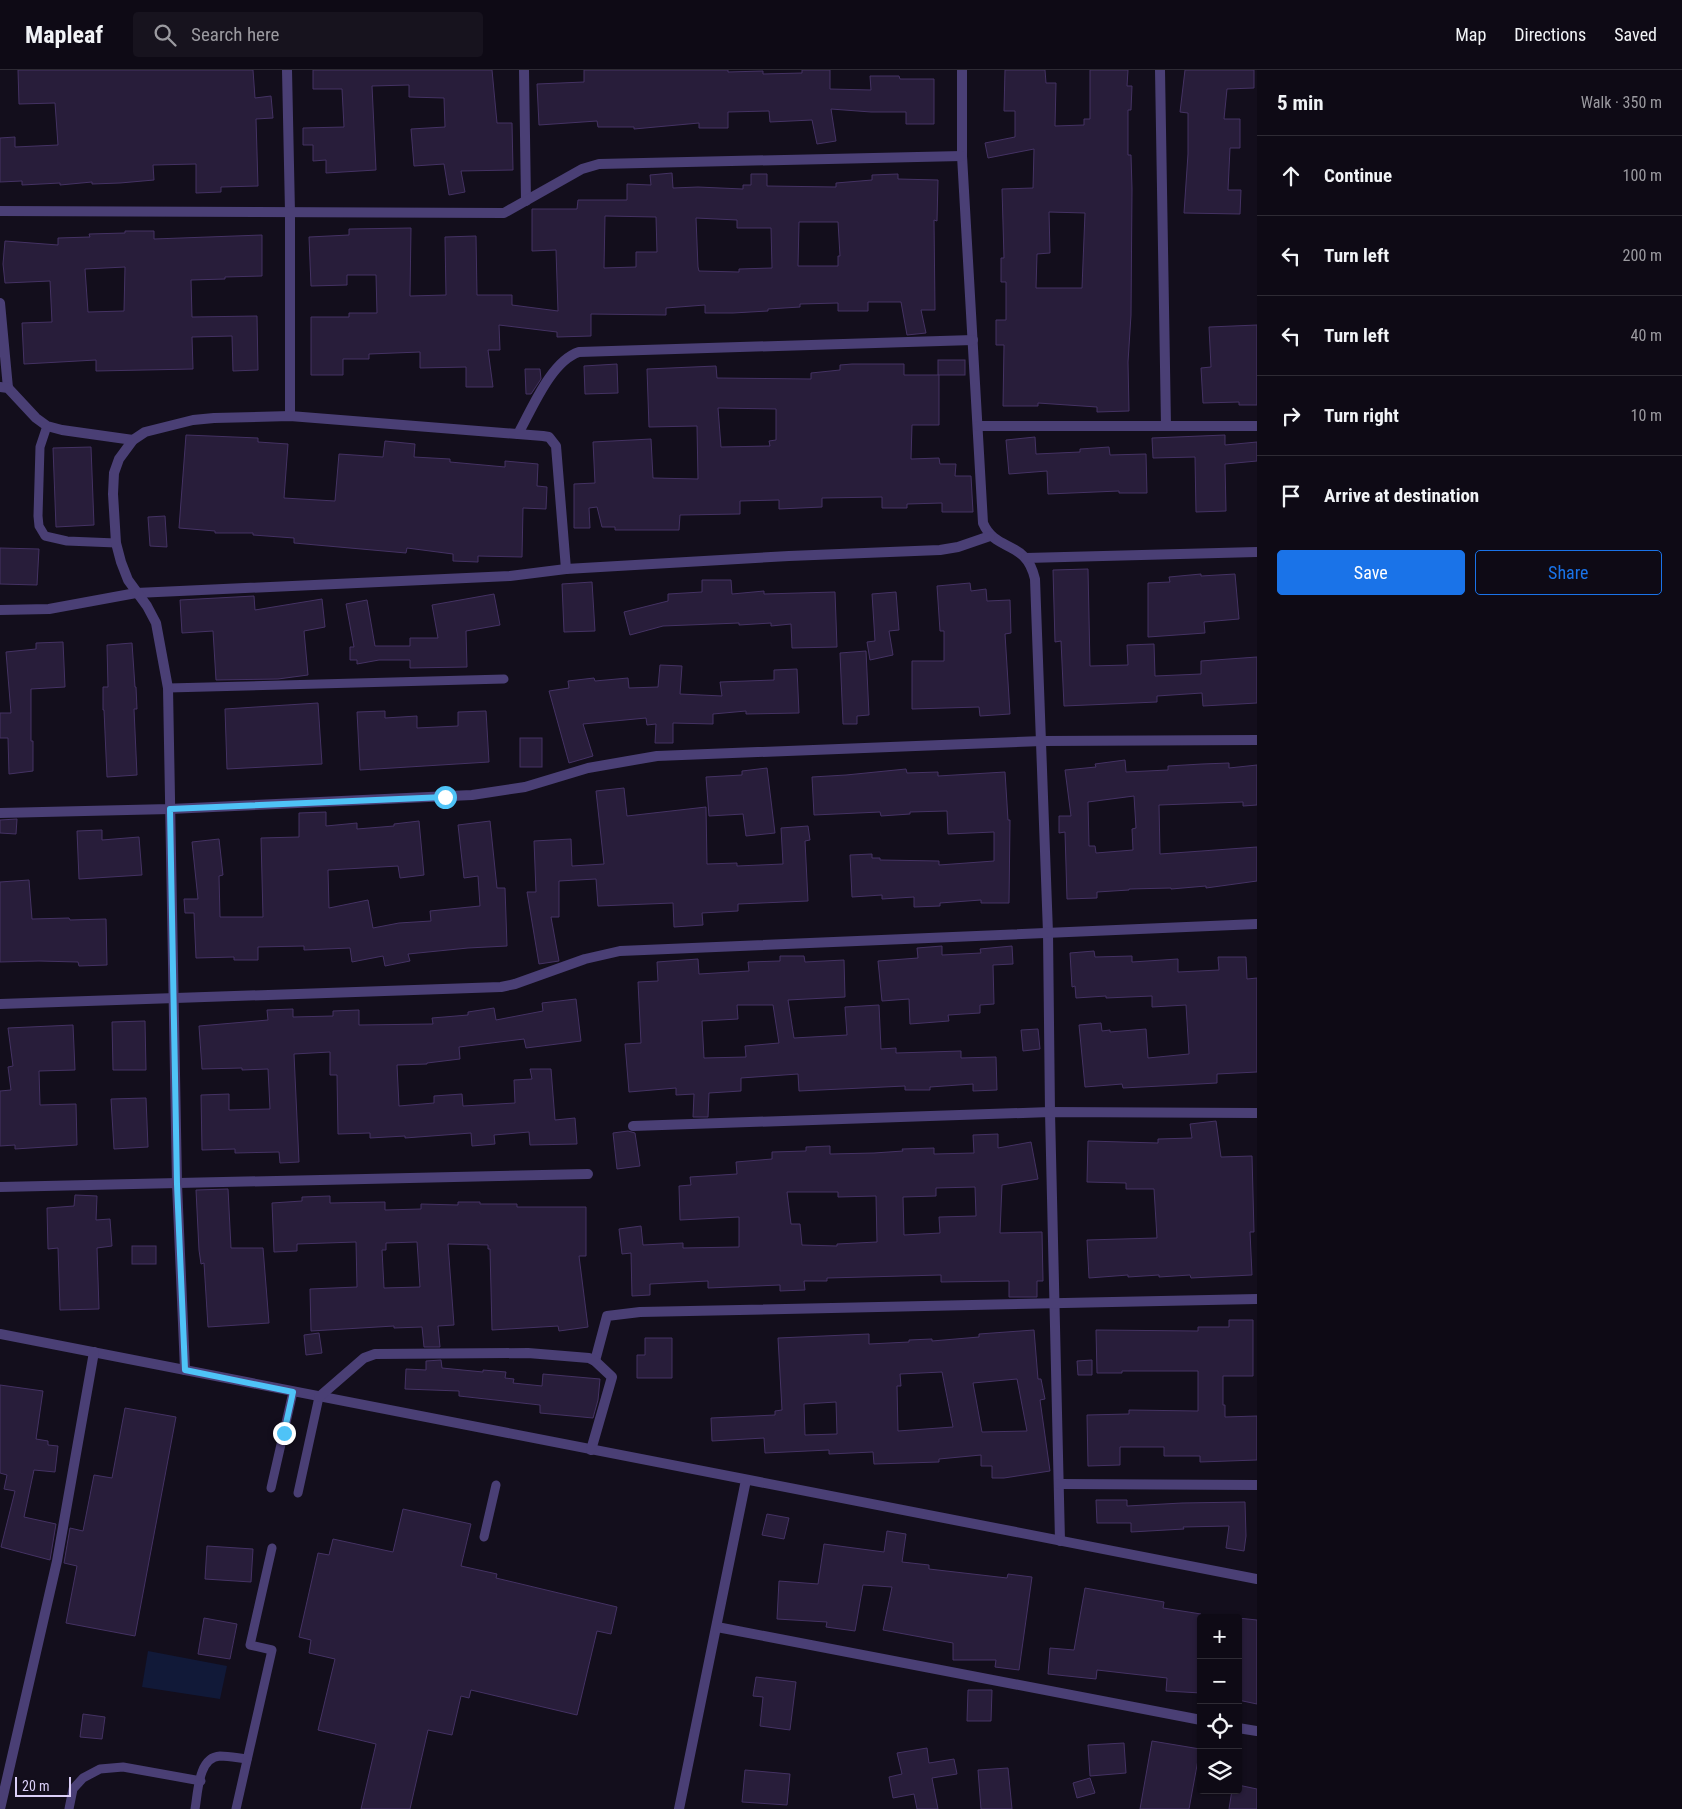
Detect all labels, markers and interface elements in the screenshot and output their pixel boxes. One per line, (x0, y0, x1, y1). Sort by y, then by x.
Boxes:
search box (133, 12, 483, 57)
text: Mapleaf (25, 21, 103, 49)
icon: search (151, 21, 179, 49)
text: Search here (191, 23, 279, 46)
text: Map (1455, 24, 1486, 45)
text: Directions (1514, 24, 1586, 45)
text: Saved (1614, 24, 1657, 45)
text: 5 min (1277, 91, 1324, 115)
text: Walk · 350 m (1581, 93, 1662, 112)
icon: ahead (1277, 162, 1305, 190)
text: Continue (1324, 164, 1392, 187)
text: 100 m (1623, 166, 1662, 185)
icon: left (1277, 242, 1305, 270)
text: Turn left (1324, 244, 1389, 267)
text: 200 m (1623, 246, 1662, 265)
icon: left (1277, 322, 1305, 350)
text: Turn left (1324, 324, 1389, 347)
text: 40 m (1630, 326, 1662, 345)
icon: right (1277, 402, 1305, 430)
text: Turn right (1324, 404, 1399, 427)
text: 10 m (1630, 406, 1662, 425)
icon: arrive (1277, 482, 1305, 510)
text: Arrive at destination (1324, 484, 1479, 507)
button: Save (1277, 550, 1465, 595)
button: Share (1475, 550, 1662, 595)
route start (434, 786, 457, 809)
route end (273, 1422, 296, 1445)
map controls (1197, 1614, 1242, 1794)
button: + (1197, 1614, 1242, 1659)
button: − (1197, 1659, 1242, 1704)
button: locate (1197, 1704, 1242, 1749)
button: layers (1197, 1749, 1242, 1794)
scale bar (15, 1774, 71, 1797)
text: 20 m (22, 1778, 50, 1794)

